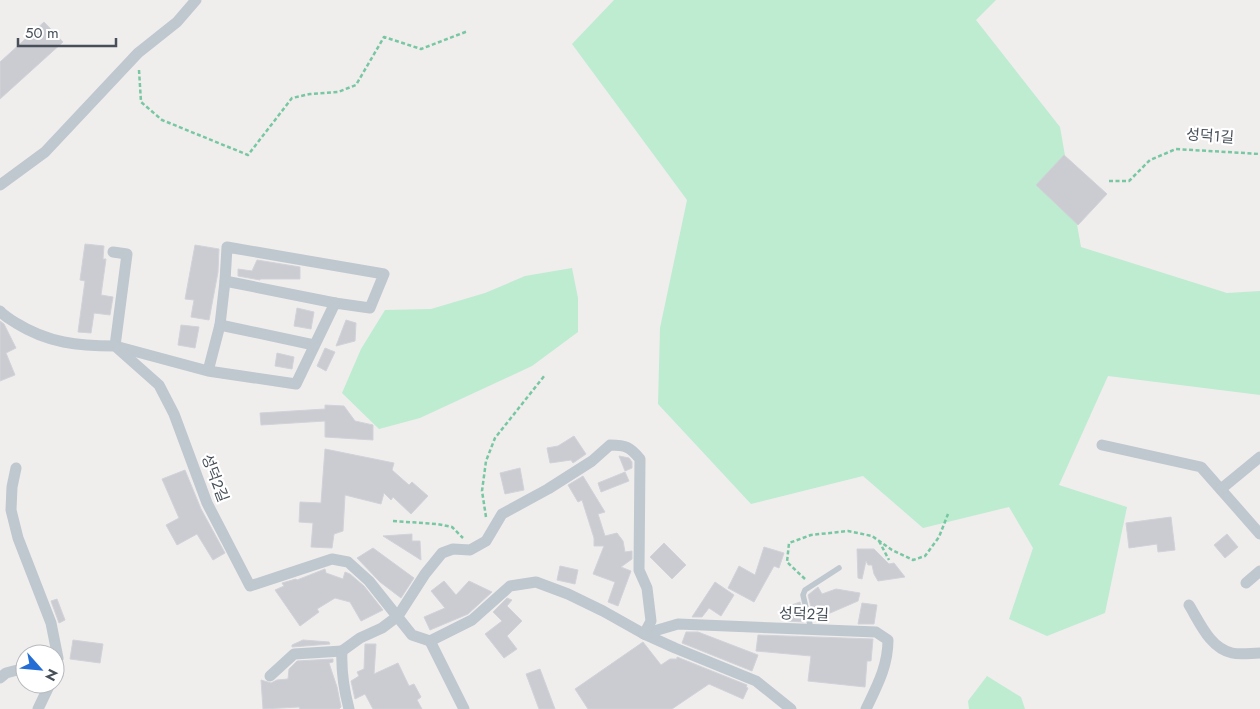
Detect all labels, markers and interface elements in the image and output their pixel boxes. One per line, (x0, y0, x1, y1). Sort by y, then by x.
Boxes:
scale bar (18, 15, 115, 47)
text: 50 m (25, 22, 59, 44)
street label: 성덕1길 (1185, 123, 1235, 149)
street label: 성덕2길 (196, 451, 234, 505)
street label: 성덕2길 (779, 602, 829, 626)
north arrow (15, 644, 65, 694)
text: N (40, 665, 63, 684)

